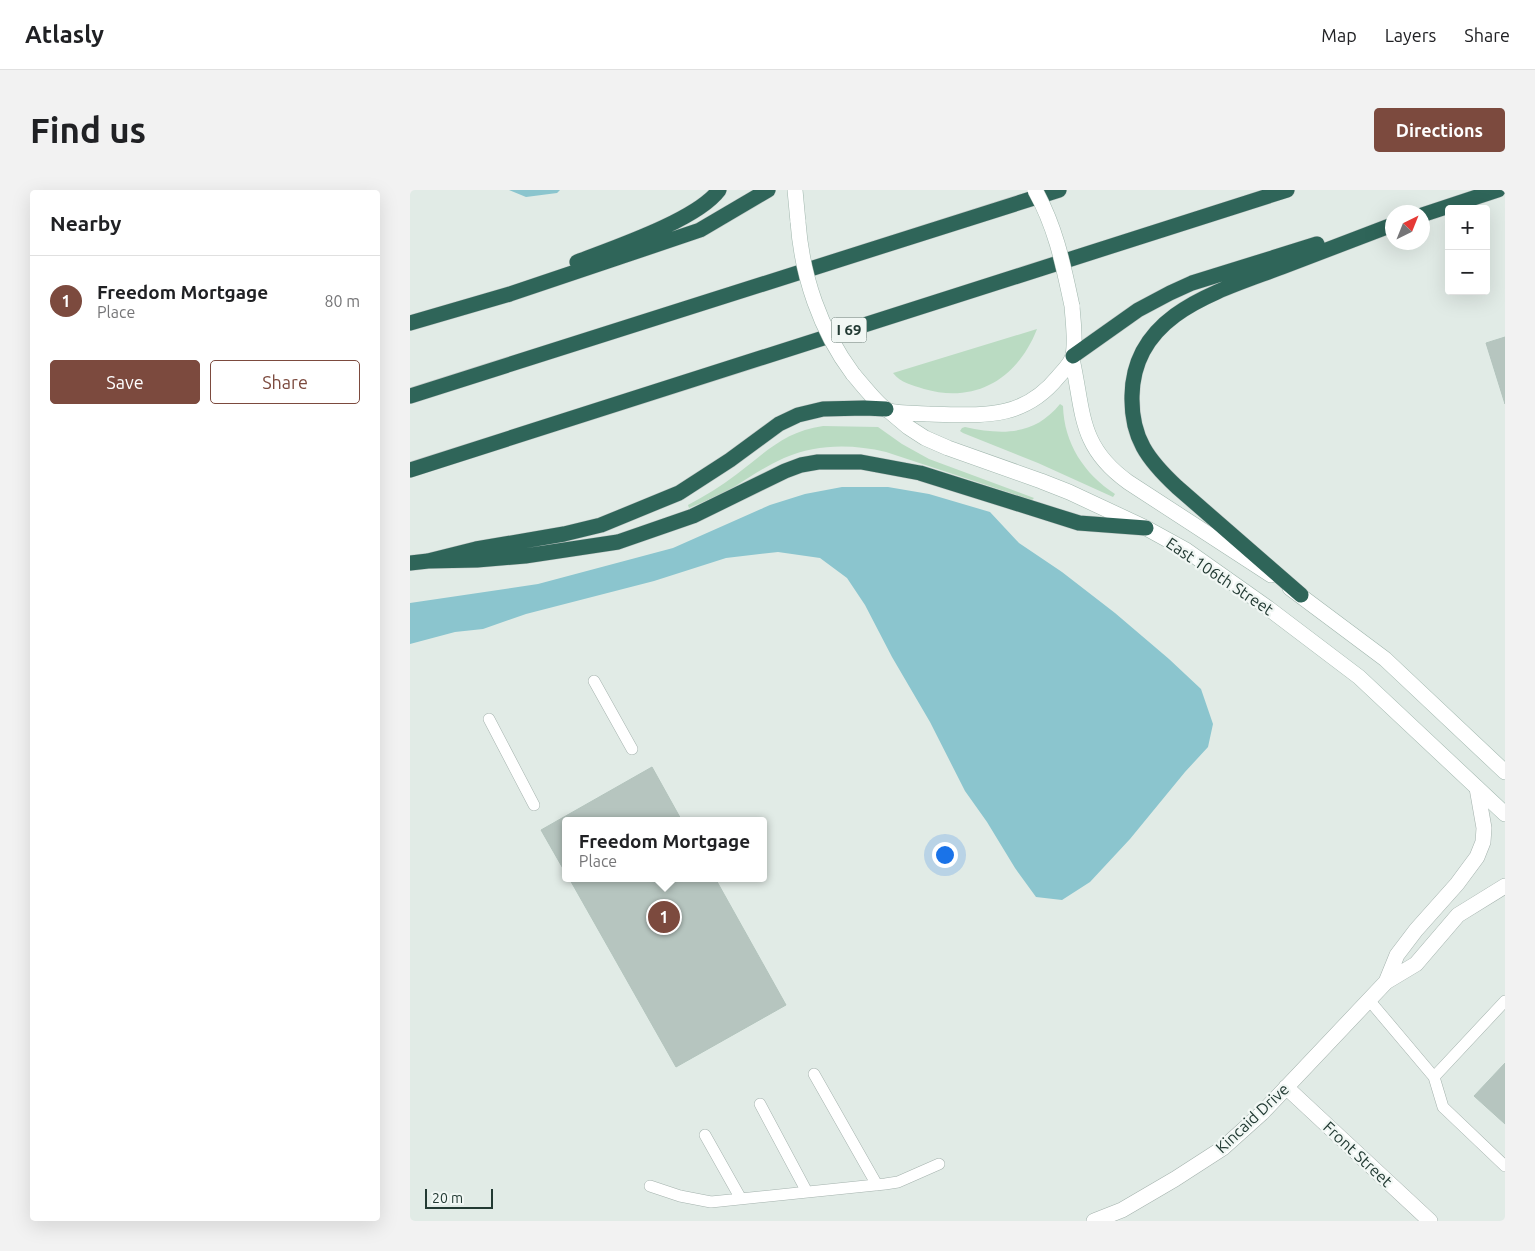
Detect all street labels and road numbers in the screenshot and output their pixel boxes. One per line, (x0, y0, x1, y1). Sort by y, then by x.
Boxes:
road number: I 69 (832, 318, 866, 342)
street label: East 106th Street (1163, 534, 1277, 619)
street label: Kincaid Drive (1212, 1080, 1292, 1156)
street label: Front Street (1320, 1118, 1397, 1191)

